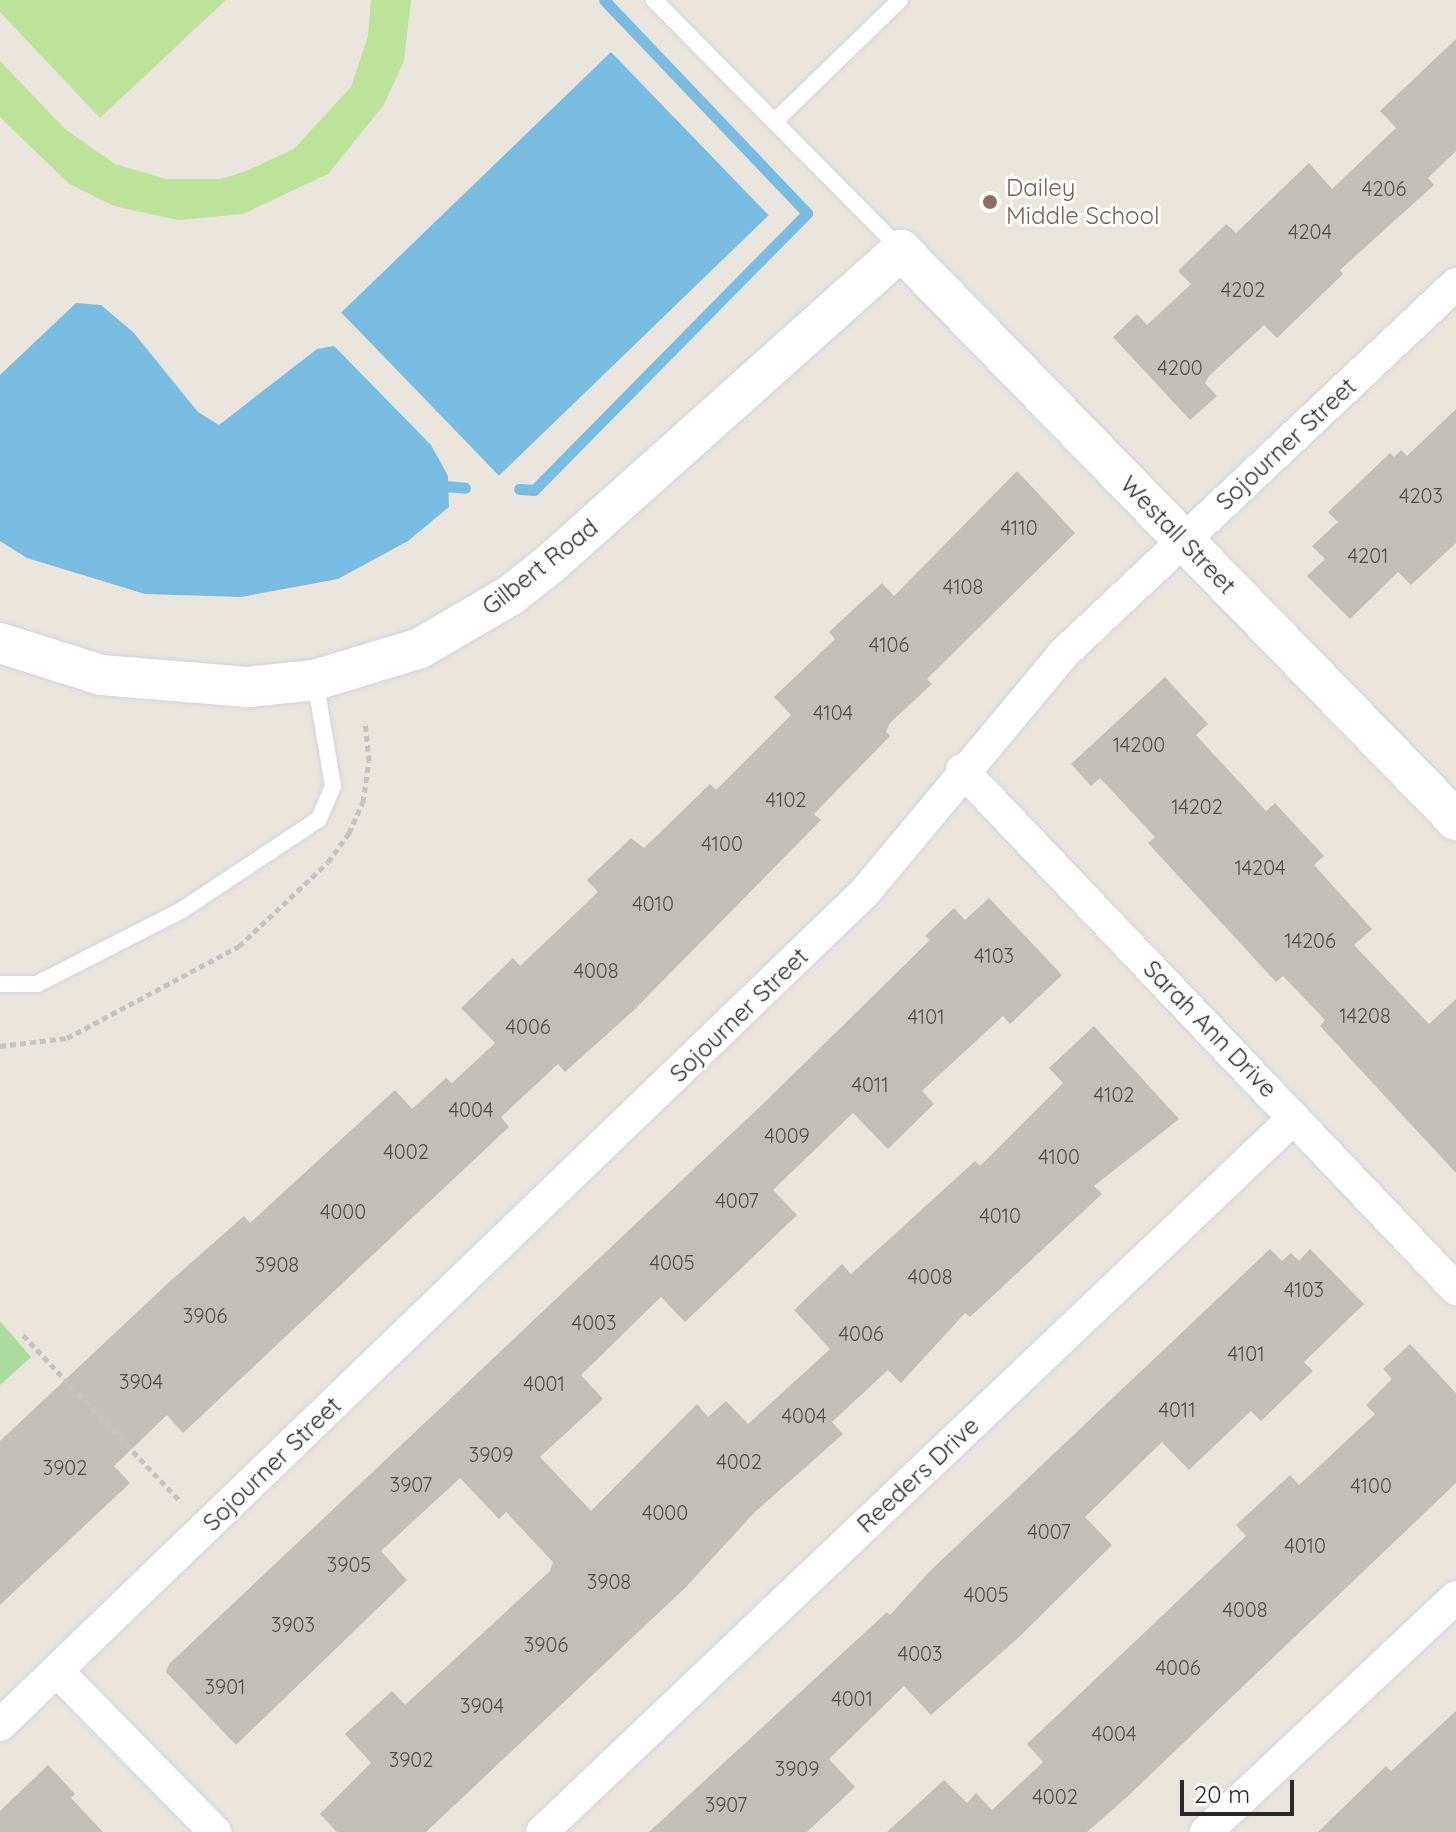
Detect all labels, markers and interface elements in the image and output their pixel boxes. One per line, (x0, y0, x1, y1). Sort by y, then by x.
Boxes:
place label: Dailey Middle School (1006, 174, 1160, 230)
house number: 4206 (1362, 176, 1406, 200)
marker: Dailey Middle School (981, 193, 999, 211)
house number: 4204 (1288, 219, 1332, 243)
house number: 4202 (1221, 277, 1265, 301)
house number: 4200 (1157, 355, 1203, 379)
street label: Sojourner Street (1210, 372, 1362, 516)
street label: Westall Street (1114, 470, 1242, 600)
house number: 4203 (1399, 483, 1443, 507)
street label: Gilbert Road (476, 513, 604, 621)
house number: 4110 (1000, 515, 1038, 539)
house number: 4201 (1348, 543, 1388, 567)
house number: 4108 (943, 574, 983, 598)
house number: 4106 (869, 632, 909, 656)
house number: 4104 (813, 700, 853, 724)
house number: 14200 (1113, 732, 1165, 756)
house number: 4102 (766, 787, 806, 811)
house number: 14202 (1171, 794, 1223, 818)
house number: 4100 (701, 831, 743, 855)
house number: 14204 (1234, 855, 1286, 879)
house number: 4010 (632, 891, 674, 915)
house number: 14206 (1284, 928, 1336, 952)
street label: Sojourner Street (664, 942, 814, 1088)
house number: 4103 (974, 943, 1014, 967)
street label: Sarah Ann Drive (1137, 955, 1283, 1103)
house number: 4008 (573, 958, 619, 982)
house number: 14208 (1339, 1003, 1391, 1027)
house number: 4101 (907, 1004, 945, 1028)
house number: 4006 (505, 1014, 551, 1038)
house number: 4011 (851, 1072, 889, 1096)
house number: 4102 (1094, 1082, 1134, 1106)
house number: 4004 (449, 1097, 493, 1121)
house number: 4009 (764, 1123, 810, 1147)
house number: 4002 (383, 1139, 429, 1163)
house number: 4100 (1038, 1144, 1080, 1168)
house number: 4007 (715, 1188, 759, 1212)
house number: 4000 (320, 1199, 366, 1223)
house number: 4010 (979, 1203, 1021, 1227)
house number: 4005 (649, 1250, 695, 1274)
house number: 3908 (255, 1252, 299, 1276)
house number: 4008 (907, 1264, 953, 1288)
house number: 4103 (1284, 1277, 1324, 1301)
house number: 3906 (183, 1303, 227, 1327)
house number: 4003 (572, 1310, 616, 1334)
house number: 4006 (838, 1321, 884, 1345)
house number: 4101 (1227, 1341, 1265, 1365)
house number: 3904 (119, 1369, 163, 1393)
house number: 4001 (523, 1371, 565, 1395)
street label: Sojourner Street (197, 1391, 347, 1537)
house number: 4011 (1158, 1397, 1196, 1421)
house number: 4004 (782, 1403, 826, 1427)
street label: Reeders Drive (851, 1411, 985, 1539)
house number: 3909 (469, 1442, 513, 1466)
house number: 4002 (716, 1449, 762, 1473)
house number: 3902 (43, 1455, 87, 1479)
house number: 3907 (390, 1472, 432, 1496)
house number: 4100 (1350, 1473, 1392, 1497)
house number: 4000 (642, 1500, 688, 1524)
house number: 4007 (1027, 1519, 1071, 1543)
house number: 4010 (1284, 1533, 1326, 1557)
house number: 3905 (327, 1552, 371, 1576)
house number: 3908 (587, 1569, 631, 1593)
house number: 4005 (963, 1582, 1009, 1606)
house number: 4008 (1222, 1597, 1268, 1621)
house number: 3903 (271, 1612, 315, 1636)
house number: 3906 (524, 1632, 568, 1656)
house number: 4003 (898, 1641, 942, 1665)
house number: 4006 (1155, 1655, 1201, 1679)
house number: 3901 (205, 1674, 245, 1698)
house number: 4001 (831, 1686, 873, 1710)
house number: 3904 (460, 1693, 504, 1717)
house number: 4004 (1092, 1721, 1136, 1745)
house number: 3902 (389, 1747, 433, 1771)
house number: 3909 (775, 1756, 819, 1780)
scale bar (1184, 1764, 1298, 1814)
text: 20 m (1194, 1779, 1250, 1809)
house number: 4002 (1032, 1784, 1078, 1808)
house number: 3907 (705, 1792, 747, 1816)

